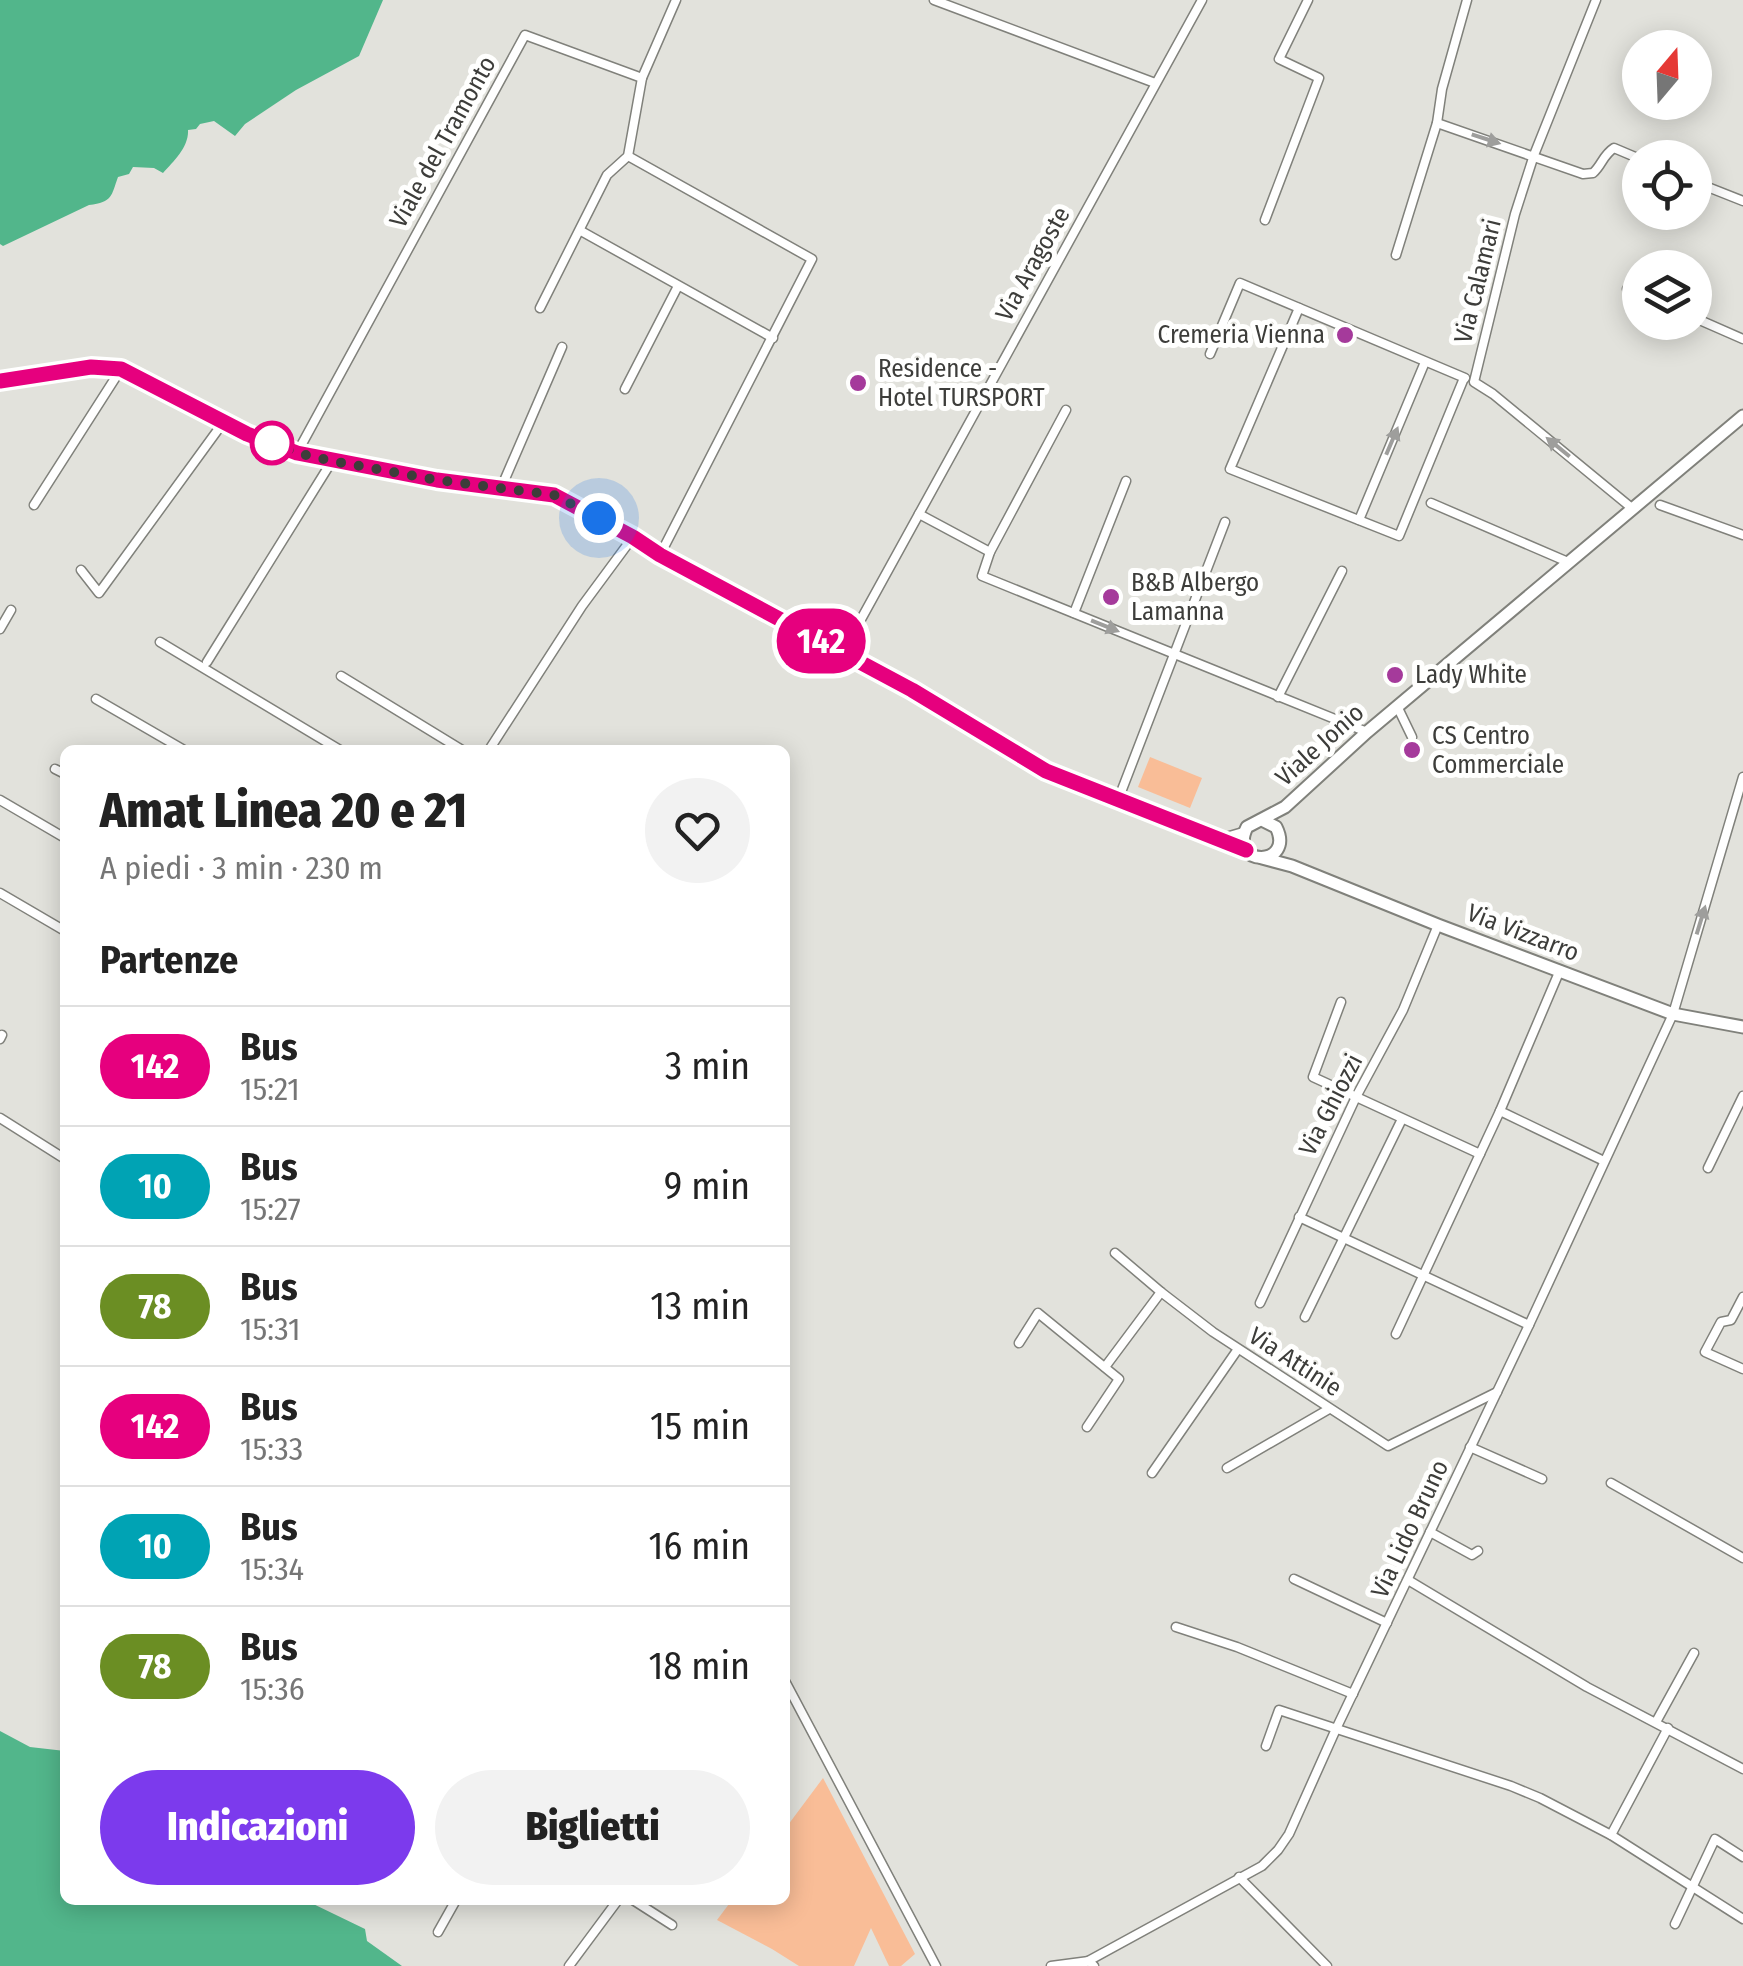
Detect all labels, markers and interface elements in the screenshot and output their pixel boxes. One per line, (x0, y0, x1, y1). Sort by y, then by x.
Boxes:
north arrow (1622, 30, 1712, 120)
map controls (1622, 30, 1712, 340)
street label: Viale del Tramonto (383, 51, 503, 233)
one-way arrow (1471, 132, 1501, 147)
button: locate (1622, 140, 1712, 230)
street label: Via Aragoste (989, 202, 1077, 326)
street label: Via Calamari (1448, 216, 1508, 346)
button: layers (1622, 250, 1712, 340)
place label: Cremeria Vienna (1158, 320, 1325, 350)
marker: Cremeria Vienna (1334, 324, 1356, 346)
place label: Residence - Hotel TURSPORT (878, 354, 1045, 413)
marker: Residence - Hotel TURSPORT (847, 372, 869, 394)
unlabelled marker (251, 422, 293, 464)
one-way arrow (1384, 426, 1400, 456)
one-way arrow (1545, 437, 1570, 458)
your location (574, 493, 624, 543)
place label: B&B Albergo Lamanna (1131, 568, 1259, 627)
marker: B&B Albergo Lamanna (1100, 586, 1122, 608)
line badge: 142 (764, 608, 878, 674)
one-way arrow (1090, 619, 1120, 635)
text: 142 (797, 620, 845, 662)
place label: Lady White (1415, 660, 1527, 690)
marker: Lady White (1384, 664, 1406, 686)
street label: Viale Jonio (1270, 698, 1370, 792)
place label: CS Centro Commerciale (1432, 721, 1564, 780)
marker: CS Centro Commerciale (1401, 739, 1423, 761)
button: heart (645, 778, 750, 883)
text: Amat Linea 20 e 21 (100, 782, 467, 840)
text: A piedi · 3 min · 230 m (100, 849, 383, 887)
street label: Via Vizzarro (1463, 898, 1583, 968)
one-way arrow (1694, 905, 1709, 935)
text: Partenze (100, 937, 238, 983)
text: Bus (240, 1024, 298, 1070)
text: 3 min (665, 1043, 750, 1089)
text: 142 (131, 1045, 179, 1087)
street label: Via Ghiozzi (1293, 1049, 1369, 1161)
text: 15:21 (240, 1070, 300, 1108)
text: Bus (240, 1144, 298, 1190)
text: 9 min (664, 1163, 750, 1209)
text: 10 (138, 1165, 172, 1207)
text: 15:27 (240, 1190, 301, 1228)
text: Bus (240, 1264, 298, 1310)
text: 13 min (650, 1283, 750, 1329)
text: 78 (139, 1285, 171, 1327)
text: 15:31 (240, 1310, 300, 1348)
street label: Via Attinie (1243, 1321, 1347, 1403)
text: Bus (240, 1384, 298, 1430)
text: 15 min (650, 1403, 750, 1449)
text: 142 (131, 1405, 179, 1447)
text: 15:33 (240, 1430, 303, 1468)
street label: Via Lido Bruno (1365, 1455, 1455, 1603)
text: Bus (240, 1504, 298, 1550)
text: 16 min (649, 1523, 750, 1569)
text: 10 (138, 1525, 172, 1567)
text: 15:34 (240, 1550, 304, 1588)
text: Bus (240, 1624, 298, 1670)
text: 18 min (648, 1643, 750, 1689)
text: 78 (139, 1645, 171, 1687)
text: 15:36 (240, 1670, 305, 1708)
button: Indicazioni (100, 1770, 415, 1885)
button: Biglietti (435, 1770, 750, 1885)

